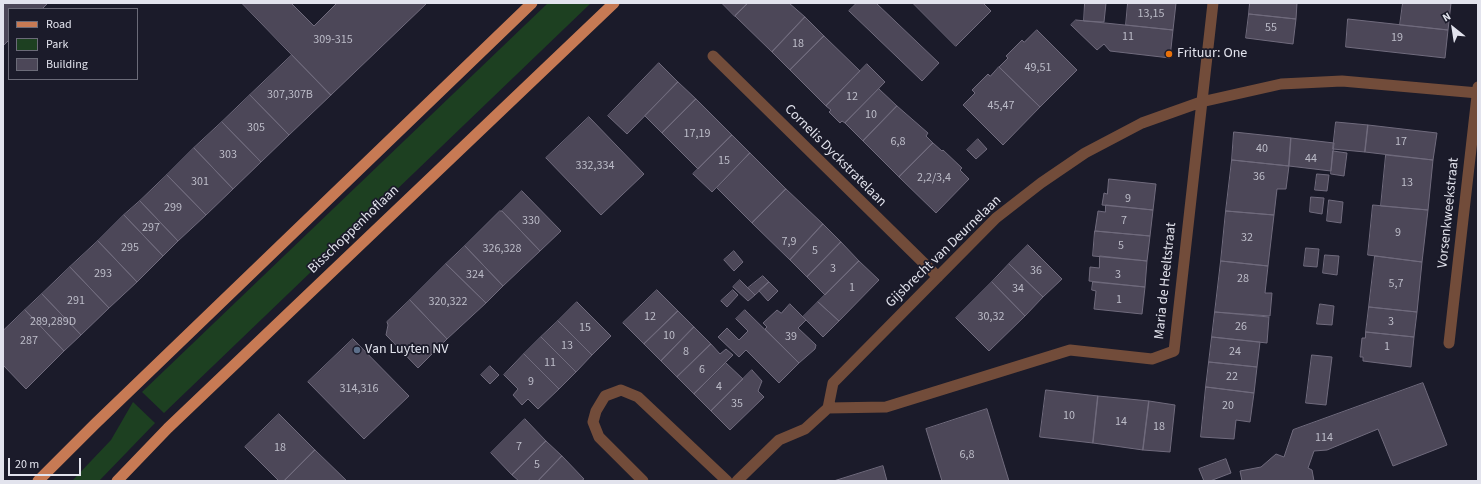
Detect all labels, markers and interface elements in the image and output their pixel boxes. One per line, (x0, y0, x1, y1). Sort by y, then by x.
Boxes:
house number: 13,15 (1138, 7, 1164, 21)
legend (8, 8, 138, 80)
north arrow (1433, 8, 1473, 48)
text: N (1440, 9, 1454, 26)
text: Road (46, 16, 72, 33)
house number: 55 (1265, 21, 1277, 35)
house number: 11 (1122, 30, 1134, 44)
house number: 19 (1391, 31, 1403, 45)
house number: 309-315 (313, 33, 353, 47)
text: Park (46, 36, 68, 53)
house number: 18 (792, 37, 804, 51)
place label: Frituur: One (1177, 46, 1247, 62)
marker: Frituur: One (1164, 49, 1174, 59)
text: Building (46, 56, 88, 73)
house number: 49,51 (1025, 61, 1051, 75)
house number: 307,307B (267, 88, 313, 102)
house number: 12 (846, 90, 858, 104)
house number: 45,47 (988, 99, 1014, 113)
street label: Cornelis Dyckstratelaan (780, 101, 890, 211)
house number: 10 (865, 108, 877, 122)
house number: 305 (247, 121, 265, 135)
house number: 17,19 (684, 127, 710, 141)
house number: 6,8 (891, 135, 905, 149)
house number: 17 (1395, 135, 1407, 149)
house number: 40 (1256, 142, 1268, 156)
house number: 303 (219, 148, 237, 162)
house number: 44 (1305, 152, 1317, 166)
house number: 15 (718, 154, 730, 168)
street label: Vorsenkweekstraat (1435, 157, 1463, 269)
house number: 332,334 (576, 159, 614, 173)
house number: 36 (1253, 170, 1265, 184)
house number: 2,2/3,4 (917, 171, 951, 185)
house number: 301 (191, 175, 209, 189)
house number: 13 (1401, 176, 1413, 190)
street label: Bisschoppenhoflaan (305, 182, 403, 278)
street label: Gijsbrecht van Deurnelaan (883, 192, 1005, 312)
house number: 9 (1125, 192, 1131, 206)
house number: 299 (164, 201, 182, 215)
house number: 330 (522, 214, 540, 228)
house number: 7 (1121, 214, 1127, 228)
house number: 297 (142, 221, 160, 235)
street label: Maria de Heeltstraat (1152, 222, 1180, 340)
house number: 9 (1395, 226, 1401, 240)
house number: 32 (1241, 231, 1253, 245)
house number: 7,9 (782, 235, 796, 249)
house number: 5 (1118, 239, 1124, 253)
house number: 295 (121, 241, 139, 255)
house number: 326,328 (483, 242, 521, 256)
house number: 5 (812, 244, 818, 258)
house number: 3 (830, 262, 836, 276)
house number: 36 (1030, 264, 1042, 278)
house number: 293 (94, 267, 112, 281)
house number: 324 (466, 268, 484, 282)
house number: 3 (1115, 268, 1121, 282)
house number: 28 (1237, 272, 1249, 286)
house number: 5,7 (1389, 277, 1403, 291)
house number: 1 (849, 281, 855, 295)
house number: 34 (1012, 282, 1024, 296)
house number: 1 (1116, 293, 1122, 307)
house number: 291 (67, 294, 85, 308)
house number: 320,322 (429, 295, 467, 309)
house number: 12 (644, 310, 656, 324)
house number: 30,32 (978, 310, 1004, 324)
house number: 289,289D (30, 315, 76, 329)
house number: 3 (1388, 315, 1394, 329)
house number: 26 (1235, 320, 1247, 334)
house number: 15 (579, 321, 591, 335)
house number: 10 (663, 329, 675, 343)
house number: 39 (785, 330, 797, 344)
house number: 287 (20, 334, 38, 348)
house number: 13 (561, 339, 573, 353)
house number: 1 (1384, 340, 1390, 354)
place label: Van Luyten NV (365, 342, 448, 358)
marker: Van Luyten NV (352, 345, 362, 355)
house number: 8 (683, 345, 689, 359)
house number: 24 (1229, 345, 1241, 359)
house number: 11 (544, 356, 556, 370)
house number: 6 (699, 363, 705, 377)
house number: 22 (1226, 370, 1238, 384)
house number: 9 (528, 375, 534, 389)
house number: 4 (716, 380, 722, 394)
house number: 314,316 (340, 382, 378, 396)
house number: 35 (731, 397, 743, 411)
house number: 20 (1222, 399, 1234, 413)
house number: 10 (1063, 409, 1075, 423)
house number: 14 (1115, 415, 1127, 429)
house number: 18 (1153, 420, 1165, 434)
house number: 114 (1315, 431, 1333, 445)
house number: 7 (516, 440, 522, 454)
house number: 18 (274, 441, 286, 455)
house number: 6,8 (960, 448, 974, 462)
scale bar (10, 450, 83, 476)
text: 20 m (15, 456, 39, 473)
house number: 5 (534, 458, 540, 472)

